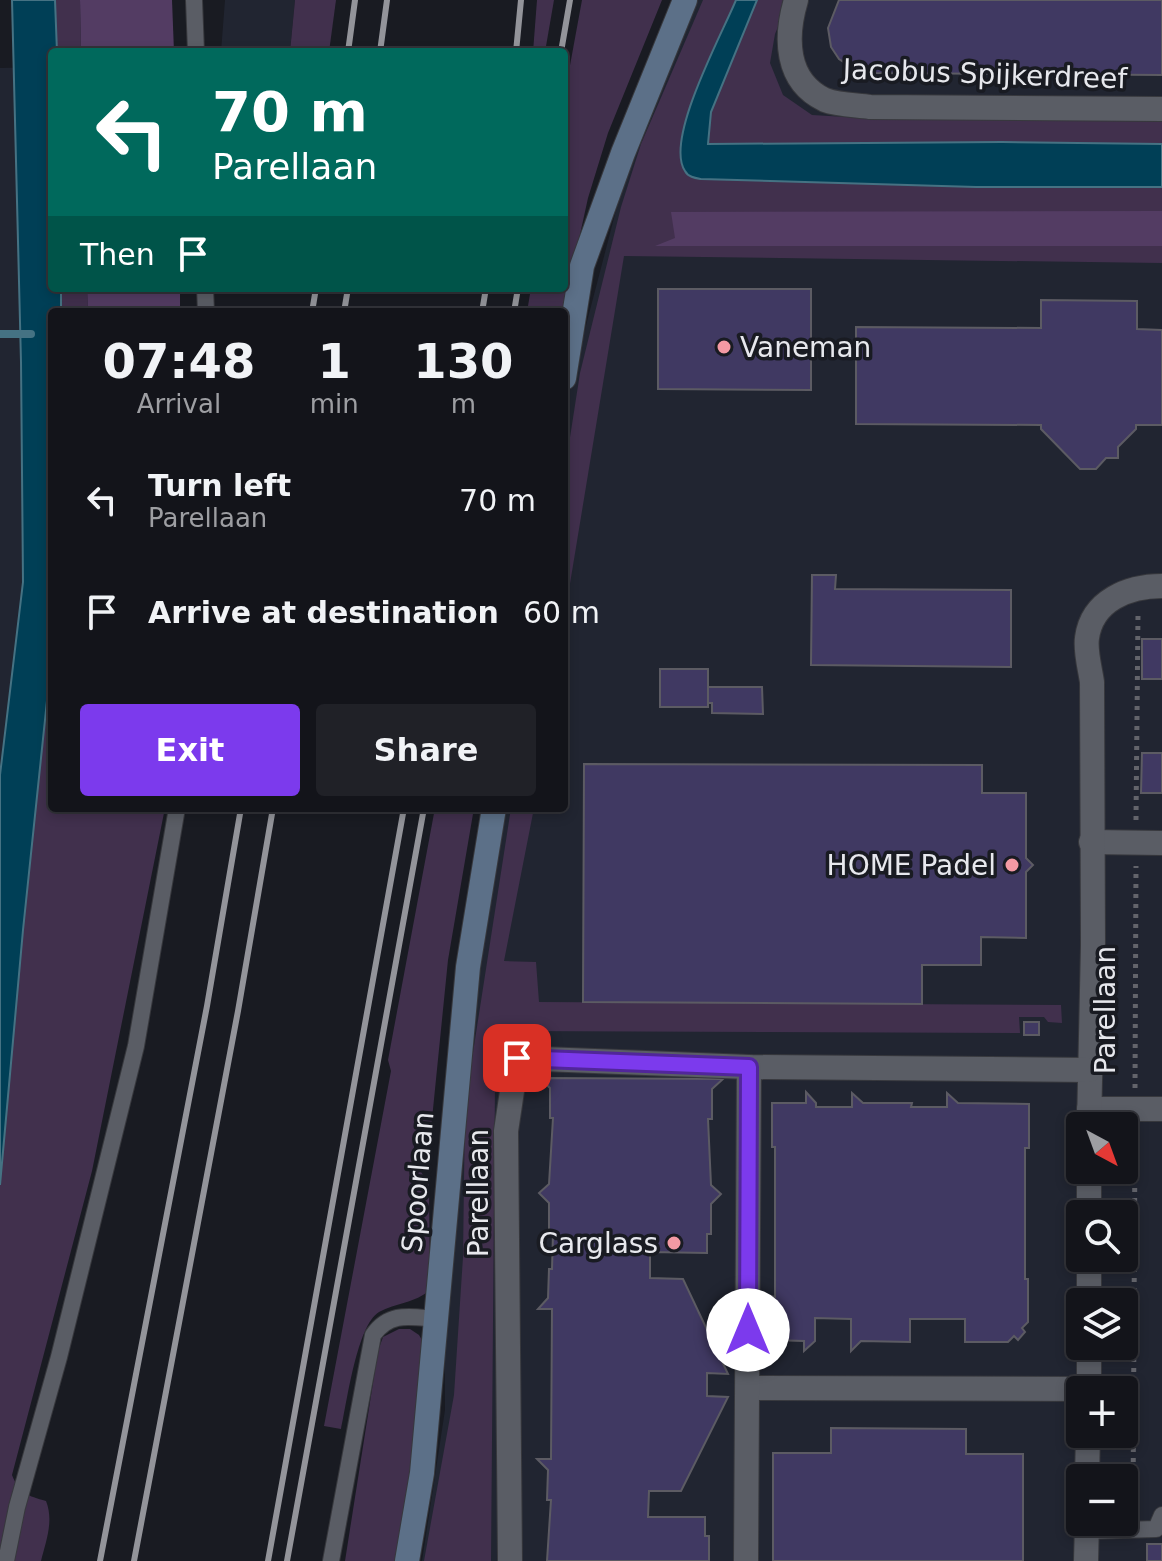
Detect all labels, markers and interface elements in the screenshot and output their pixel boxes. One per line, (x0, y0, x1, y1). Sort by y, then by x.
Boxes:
street label: Jacobus Spijkerdreef (840, 52, 1129, 95)
text: 70 m (212, 79, 368, 144)
icon: left (80, 80, 184, 184)
text: Parellaan (212, 146, 377, 187)
icon: arrive (171, 232, 215, 276)
text: Then (80, 237, 155, 272)
place label: Vaneman (740, 331, 871, 364)
text: 07:48 (102, 333, 255, 389)
text: 1 (318, 333, 351, 389)
text: 130 (413, 333, 513, 389)
marker: Vaneman (715, 338, 733, 356)
text: Arrival (137, 389, 221, 419)
text: min (310, 389, 359, 419)
text: m (451, 389, 476, 419)
text: Turn left (148, 468, 291, 503)
icon: left (80, 478, 124, 522)
text: 70 m (459, 483, 536, 518)
text: Parellaan (148, 503, 267, 533)
icon: arrive (80, 590, 124, 634)
text: Arrive at destination (148, 595, 499, 630)
text: 60 m (523, 595, 600, 630)
button: Exit (80, 704, 300, 796)
button: Share (316, 704, 536, 796)
place label: HOME Padel (827, 849, 996, 882)
marker: HOME Padel (1003, 856, 1021, 874)
street label: Parellaan (1089, 946, 1122, 1074)
pin (483, 1024, 551, 1092)
icon: arrive (495, 1036, 539, 1080)
street label: Spoorlaan (395, 1110, 441, 1254)
north arrow (1066, 1112, 1138, 1184)
map controls (1066, 1112, 1138, 1536)
street label: Parellaan (462, 1129, 495, 1257)
button: search (1066, 1200, 1138, 1272)
place label: Carglass (538, 1227, 658, 1260)
marker: Carglass (665, 1234, 683, 1252)
position arrow (706, 1288, 790, 1372)
button: layers (1066, 1288, 1138, 1360)
button: + (1066, 1376, 1138, 1448)
button: − (1066, 1464, 1138, 1536)

